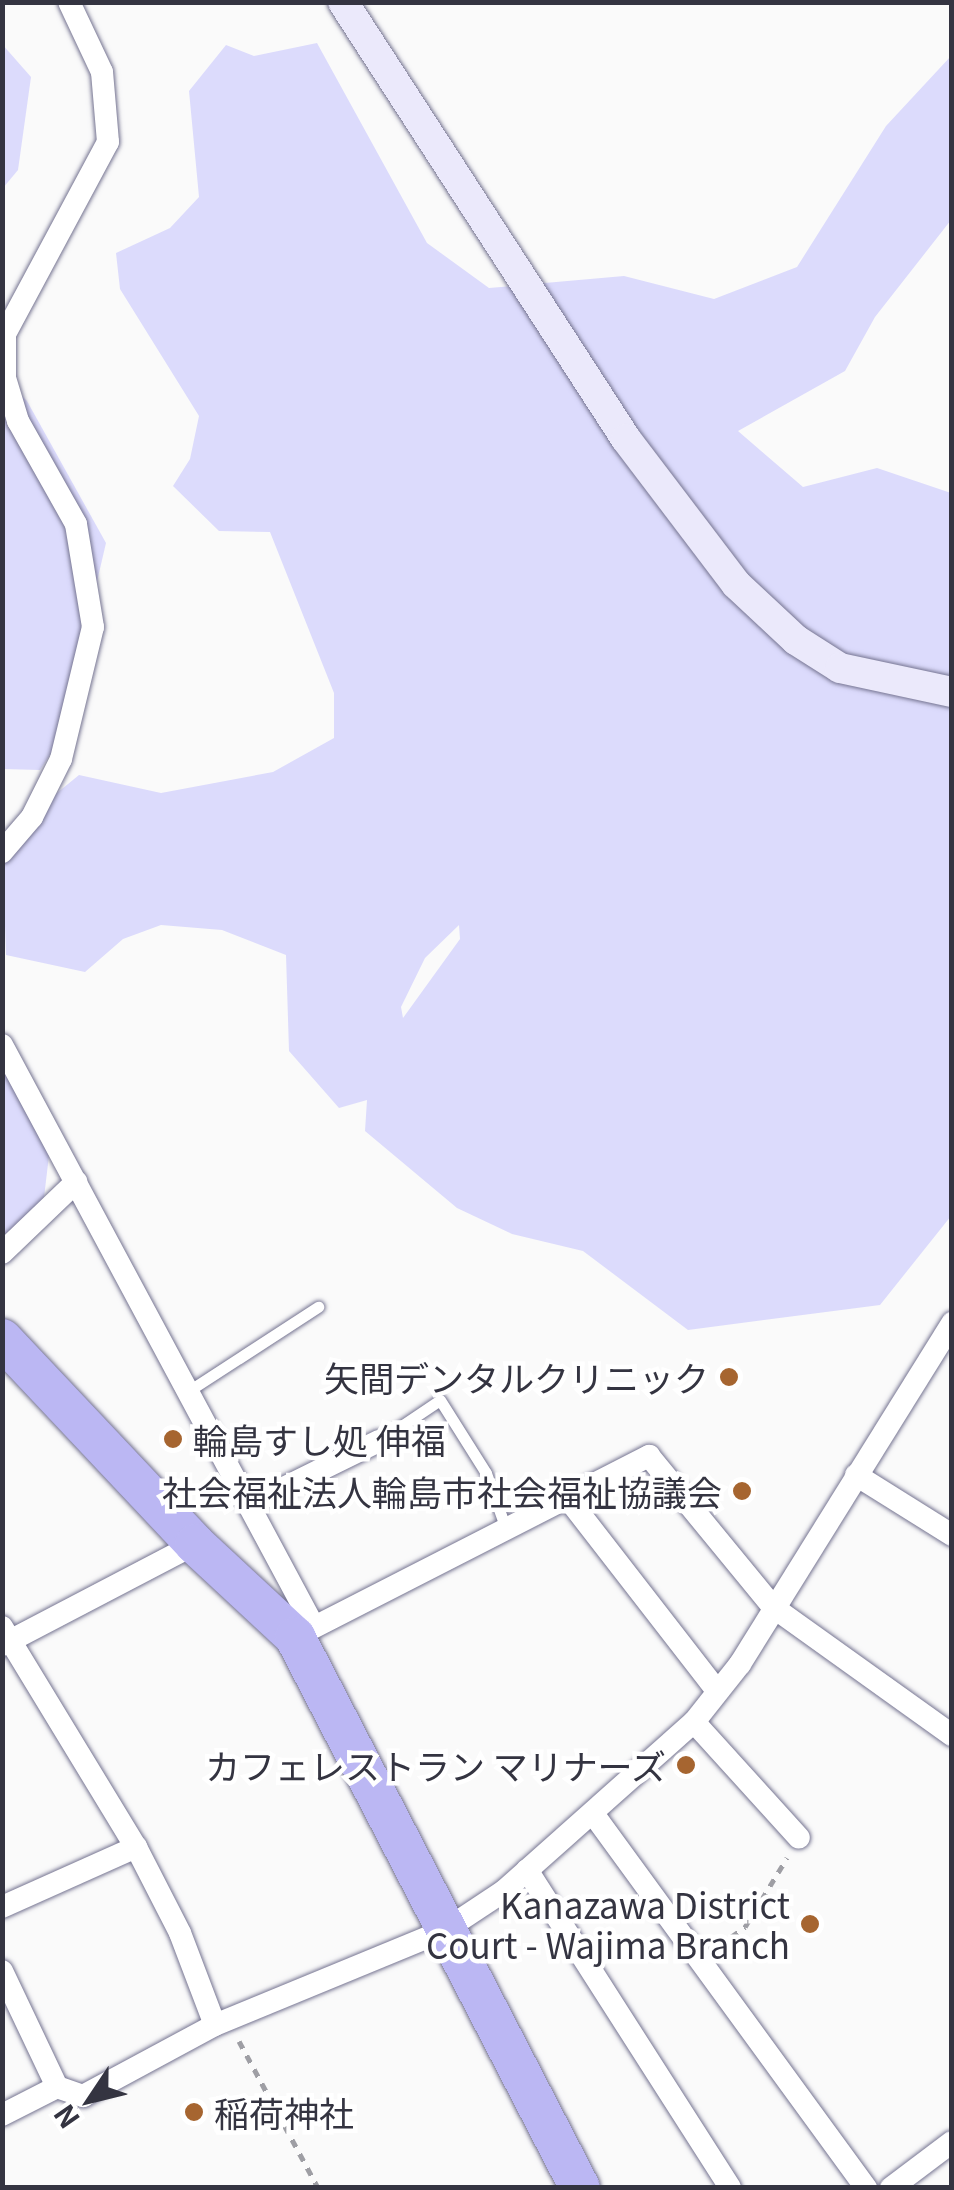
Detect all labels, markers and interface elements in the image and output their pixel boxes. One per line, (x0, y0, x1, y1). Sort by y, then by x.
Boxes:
place label: 矢間デンタルクリニック (324, 1356, 709, 1398)
marker: 矢間デンタルクリニック (718, 1366, 740, 1388)
place label: 輪島すし処 伸福 (193, 1418, 446, 1460)
marker: 輪島すし処 伸福 (162, 1428, 184, 1450)
place label: 社会福祉法人輪島市社会福祉協議会 (162, 1470, 722, 1512)
marker: 社会福祉法人輪島市社会福祉協議会 (731, 1480, 753, 1502)
place label: カフェレストラン マリナーズ (203, 1744, 666, 1786)
marker: カフェレストラン マリナーズ (675, 1754, 697, 1776)
place label: Kanazawa District Court - Wajima Branch (426, 1883, 790, 1965)
marker: Kanazawa District Court - Wajima Branch (799, 1913, 821, 1935)
north arrow (40, 2050, 140, 2150)
place label: 稲荷神社 (214, 2091, 354, 2133)
text: N (43, 2097, 88, 2137)
marker: 稲荷神社 (183, 2101, 205, 2123)

